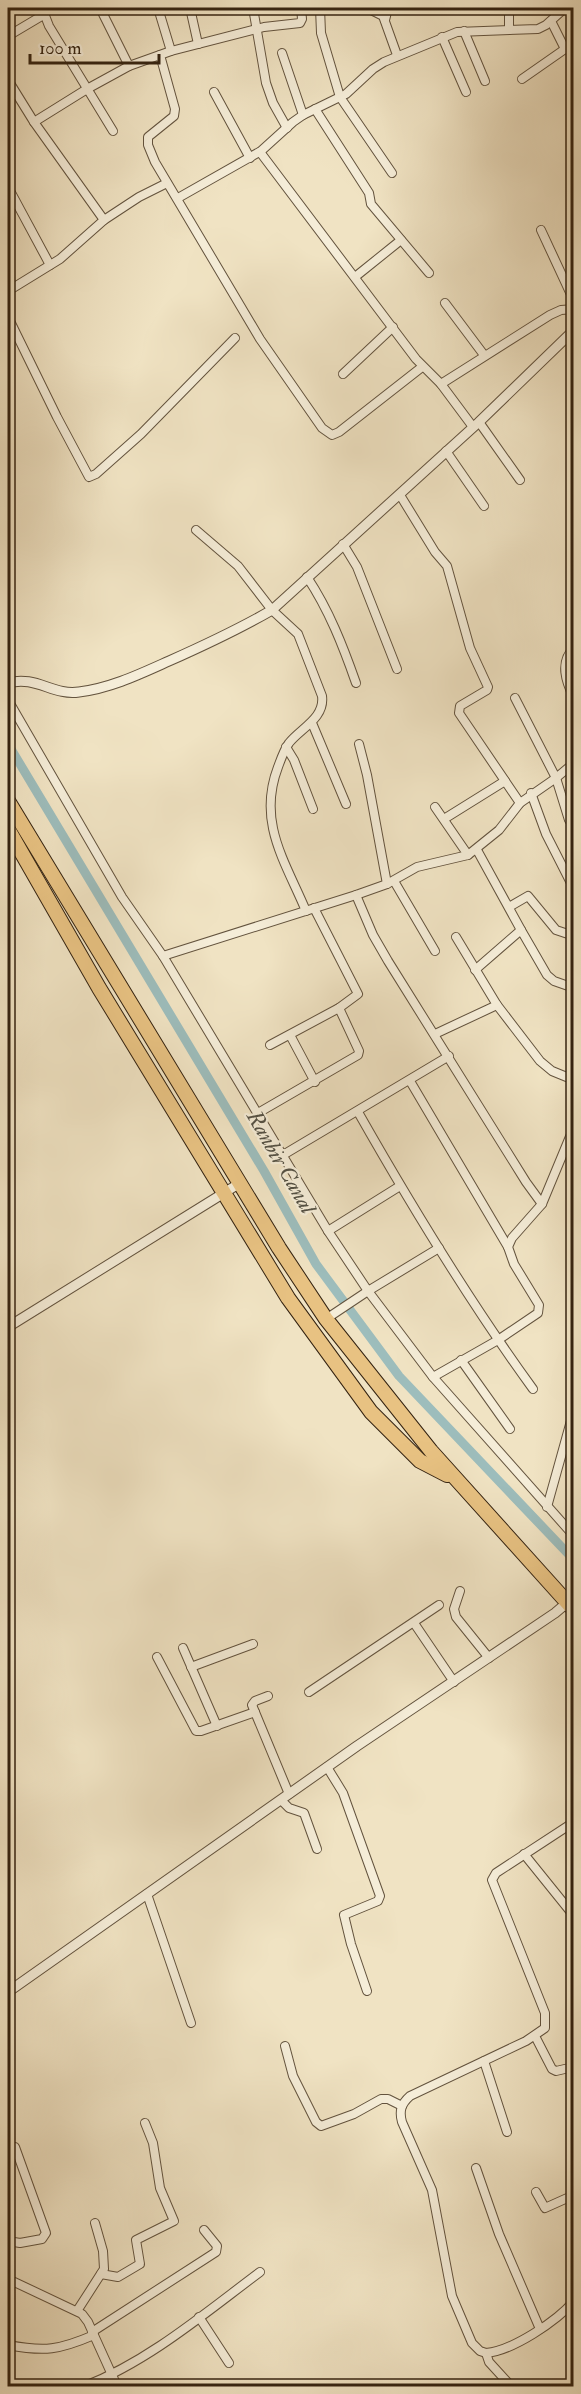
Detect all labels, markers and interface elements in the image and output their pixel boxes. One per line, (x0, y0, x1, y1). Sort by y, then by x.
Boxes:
scale bar (30, 27, 159, 65)
text: 100 m (39, 37, 82, 60)
water label: Ranbir Canal (240, 1104, 323, 1220)

